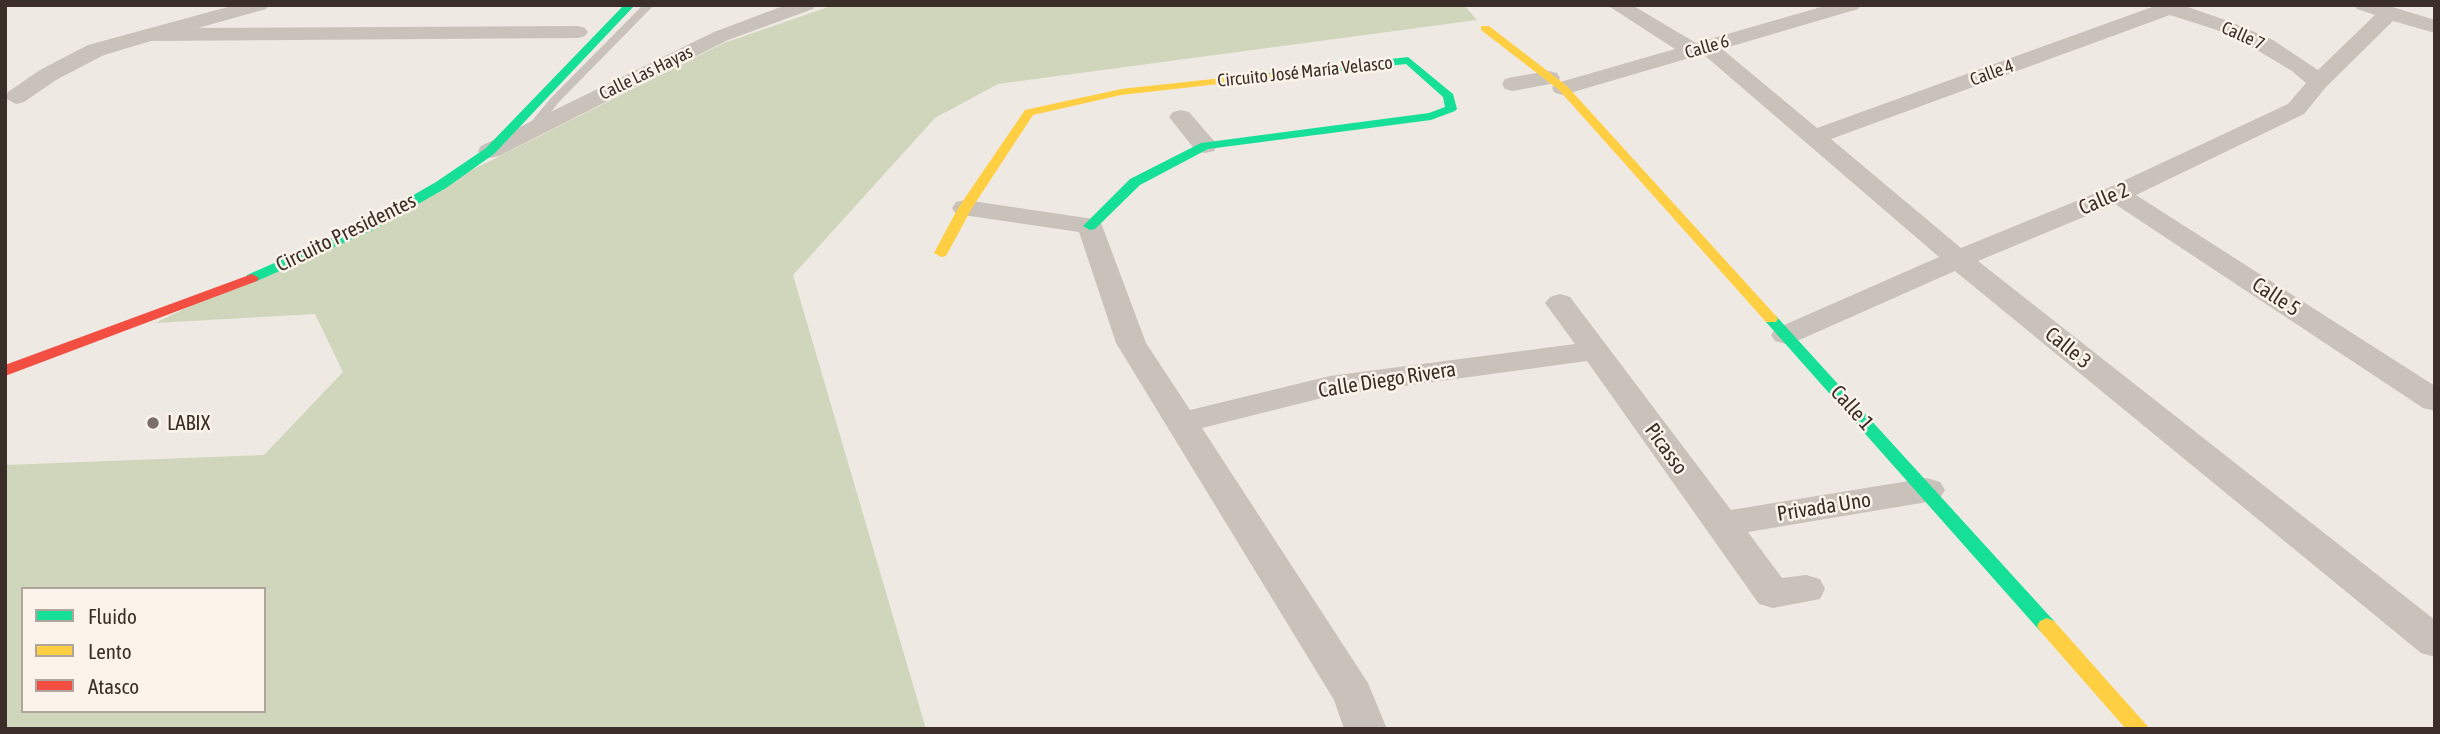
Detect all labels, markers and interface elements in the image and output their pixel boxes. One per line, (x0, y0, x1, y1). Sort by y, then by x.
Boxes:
street label: Calle 7 (2218, 17, 2268, 55)
street label: Calle 6 (1682, 30, 1732, 64)
street label: Calle Las Hayas (596, 41, 696, 105)
street label: Circuito José María Velasco (1216, 52, 1394, 92)
street label: Calle 4 (1967, 55, 2017, 91)
street label: Calle 2 (2075, 177, 2133, 221)
street label: Circuito Presidentes (272, 188, 420, 278)
street label: Calle 5 (2247, 272, 2305, 322)
street label: Calle 3 (2040, 322, 2096, 374)
street label: Calle Diego Rivera (1316, 357, 1458, 403)
street label: Calle 1 (1825, 380, 1879, 436)
place label: LABIX (167, 410, 210, 436)
marker: LABIX (145, 415, 161, 431)
street label: Picasso (1639, 419, 1693, 479)
street label: Privada Uno (1775, 487, 1873, 527)
legend (21, 587, 266, 713)
text: Fluido (88, 604, 137, 628)
text: Lento (88, 639, 132, 663)
text: Atasco (88, 674, 139, 698)

